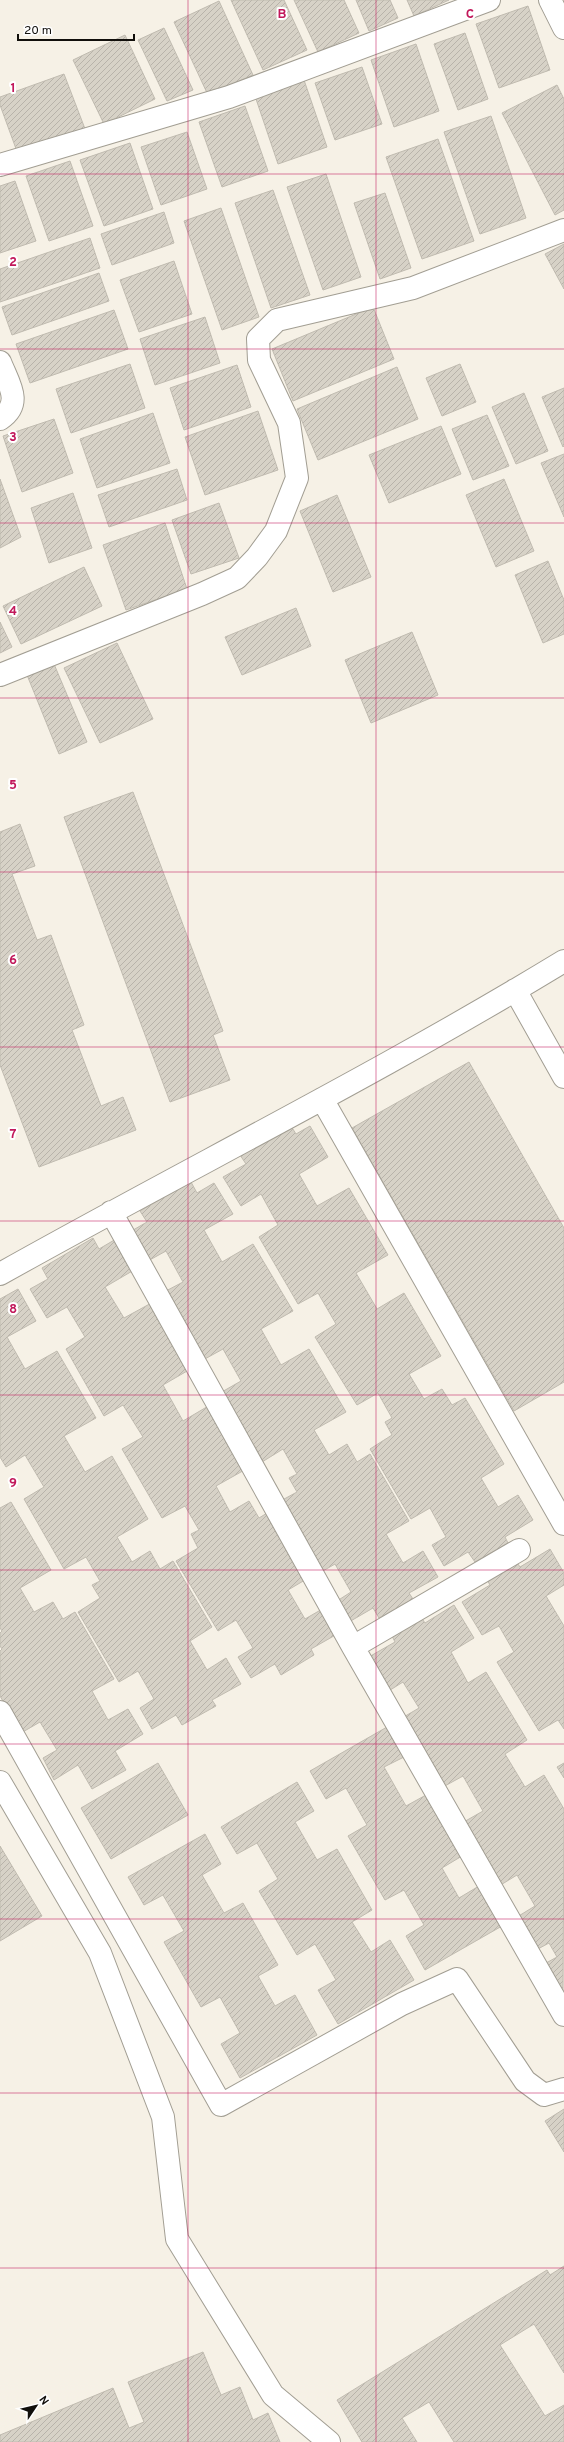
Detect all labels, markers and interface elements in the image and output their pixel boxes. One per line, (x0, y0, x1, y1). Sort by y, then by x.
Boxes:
text: B (278, 7, 287, 23)
text: C (466, 7, 474, 23)
scale bar (18, 16, 134, 42)
text: 20 m (24, 23, 52, 39)
text: 1 (10, 81, 16, 97)
text: 2 (9, 255, 17, 271)
text: 3 (9, 430, 17, 446)
text: 4 (9, 604, 17, 620)
text: 5 (9, 778, 17, 794)
text: 6 (9, 953, 17, 969)
text: 7 (10, 1127, 17, 1143)
text: 8 (9, 1302, 17, 1318)
text: 9 (9, 1476, 17, 1492)
north arrow (16, 2386, 56, 2426)
text: N (35, 2394, 51, 2408)

